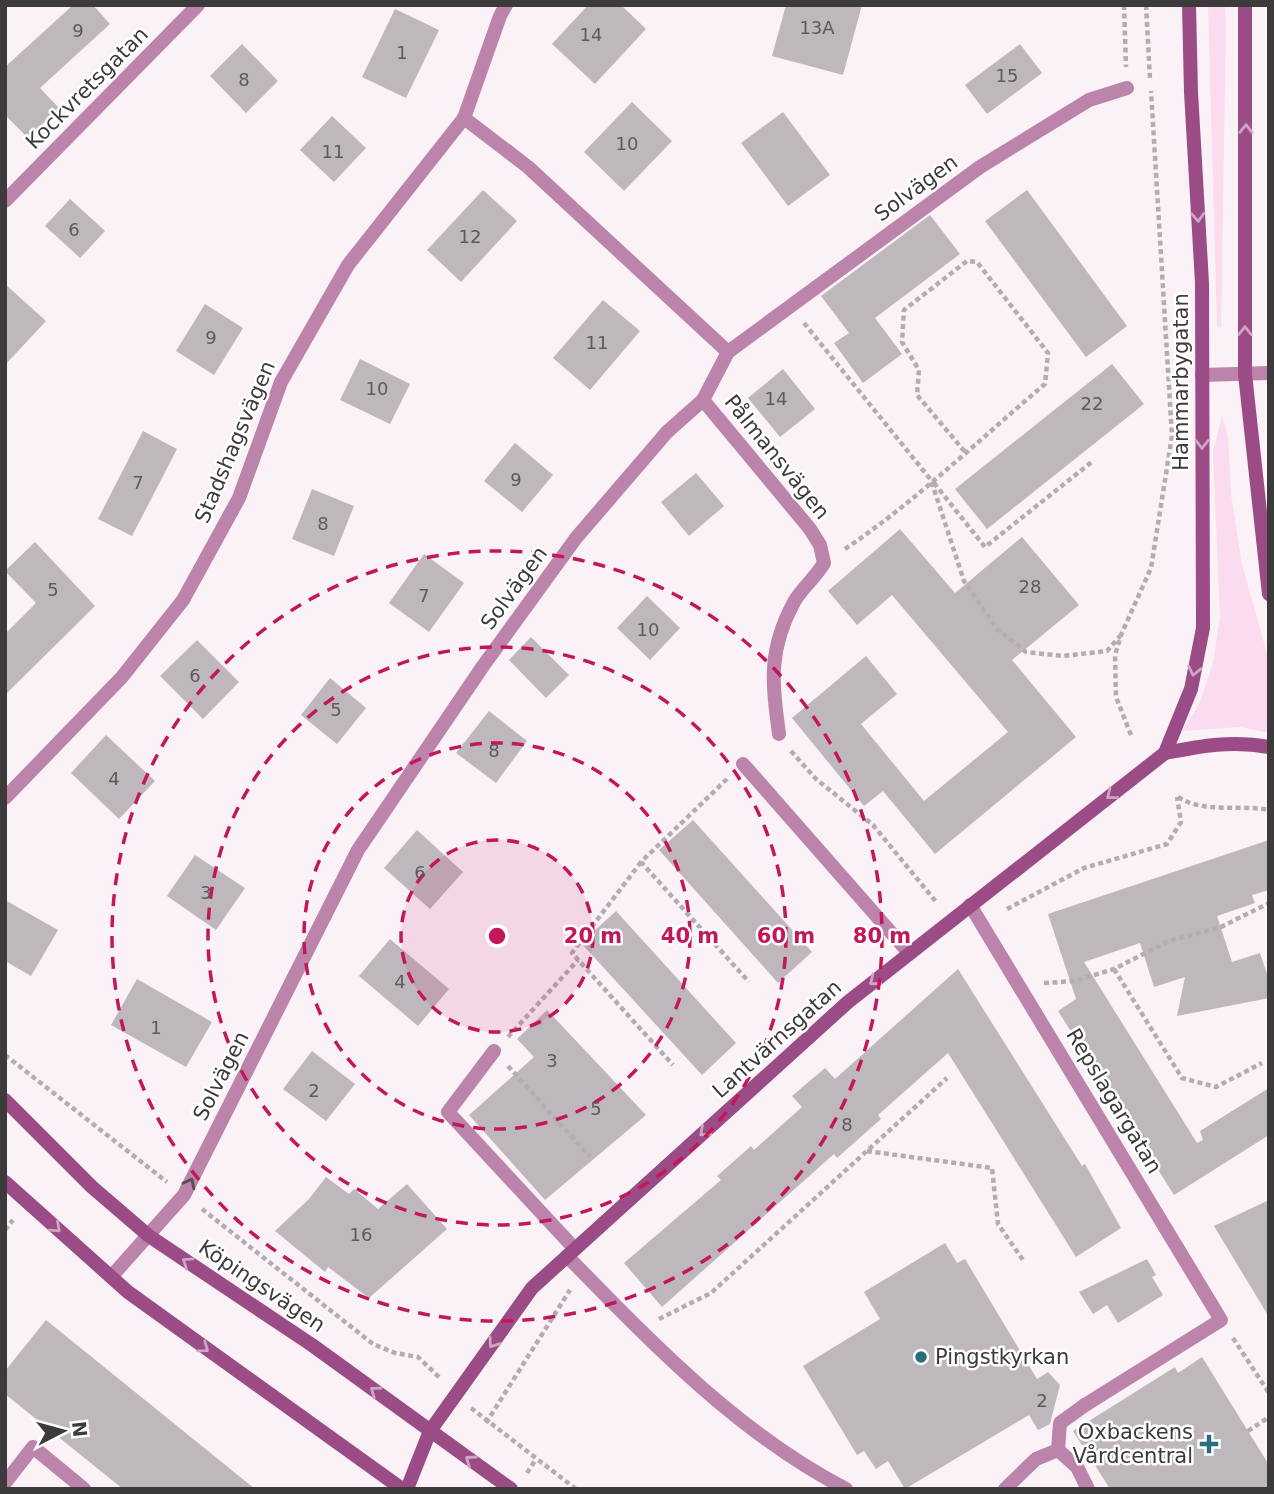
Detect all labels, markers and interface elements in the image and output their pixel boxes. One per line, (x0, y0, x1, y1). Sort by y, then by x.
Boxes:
house number: 13A (799, 17, 835, 38)
house number: 9 (72, 20, 84, 41)
street label: Kockvretsgatan (21, 22, 153, 154)
house number: 14 (580, 24, 602, 45)
house number: 1 (396, 42, 408, 63)
house number: 15 (996, 65, 1018, 86)
house number: 8 (238, 69, 250, 90)
one-way arrow (1238, 123, 1253, 134)
house number: 10 (616, 133, 638, 154)
house number: 11 (322, 141, 344, 162)
street label: Solvägen (870, 150, 962, 226)
one-way arrow (1190, 212, 1205, 223)
house number: 6 (68, 219, 80, 240)
house number: 12 (459, 226, 481, 247)
street label: Hammarbygatan (1169, 293, 1193, 471)
one-way arrow (1237, 325, 1253, 336)
house number: 9 (205, 327, 217, 348)
house number: 11 (586, 332, 608, 353)
street label: Stadshagsvägen (190, 357, 280, 527)
house number: 10 (366, 378, 388, 399)
house number: 14 (765, 388, 787, 409)
street label: Pålmansvägen (720, 389, 835, 524)
house number: 22 (1081, 393, 1103, 414)
one-way arrow (1194, 440, 1210, 450)
house number: 9 (510, 469, 522, 490)
house number: 7 (132, 472, 144, 493)
house number: 8 (317, 513, 329, 534)
street label: Solvägen (476, 542, 552, 634)
house number: 28 (1019, 576, 1041, 597)
house number: 5 (47, 579, 59, 600)
house number: 7 (418, 585, 430, 606)
house number: 10 (637, 619, 659, 640)
house number: 6 (189, 665, 201, 686)
one-way arrow (1188, 665, 1203, 677)
house number: 5 (330, 699, 342, 720)
house number: 8 (488, 740, 500, 761)
house number: 4 (108, 768, 120, 789)
one-way arrow (1106, 786, 1118, 799)
house number: 6 (414, 862, 426, 883)
house number: 3 (200, 882, 212, 903)
centre of rings (485, 924, 509, 948)
text: 20 m (564, 924, 622, 948)
text: 40 m (661, 924, 719, 948)
text: 60 m (757, 924, 815, 948)
text: 80 m (853, 924, 911, 948)
house number: 4 (394, 971, 406, 992)
one-way arrow (870, 973, 883, 985)
street label: Lantvärnsgatan (708, 975, 846, 1103)
house number: 1 (150, 1017, 162, 1038)
street label: Repslagargatan (1061, 1024, 1167, 1178)
street label: Solvägen (188, 1027, 254, 1125)
house number: 3 (546, 1050, 558, 1071)
house number: 2 (308, 1080, 320, 1101)
house number: 5 (590, 1098, 602, 1119)
house number: 8 (841, 1114, 853, 1135)
one-way arrow (699, 1124, 712, 1136)
one-way arrow (182, 1177, 196, 1190)
one-way arrow (48, 1220, 61, 1232)
house number: 16 (350, 1224, 372, 1245)
street label: Köpingsvägen (194, 1235, 330, 1337)
one-way arrow (182, 1257, 195, 1270)
one-way arrow (489, 1335, 501, 1348)
one-way arrow (196, 1340, 209, 1352)
place label: Pingstkyrkan (935, 1345, 1069, 1369)
marker: Pingstkyrkan (913, 1349, 929, 1365)
one-way arrow (370, 1386, 383, 1399)
house number: 2 (1036, 1390, 1048, 1411)
north arrow (28, 1396, 98, 1466)
text: N (68, 1420, 92, 1438)
place label: Oxbackens Vårdcentral (1072, 1420, 1193, 1468)
marker: Oxbackens Vårdcentral (1199, 1434, 1219, 1454)
one-way arrow (465, 1456, 478, 1468)

